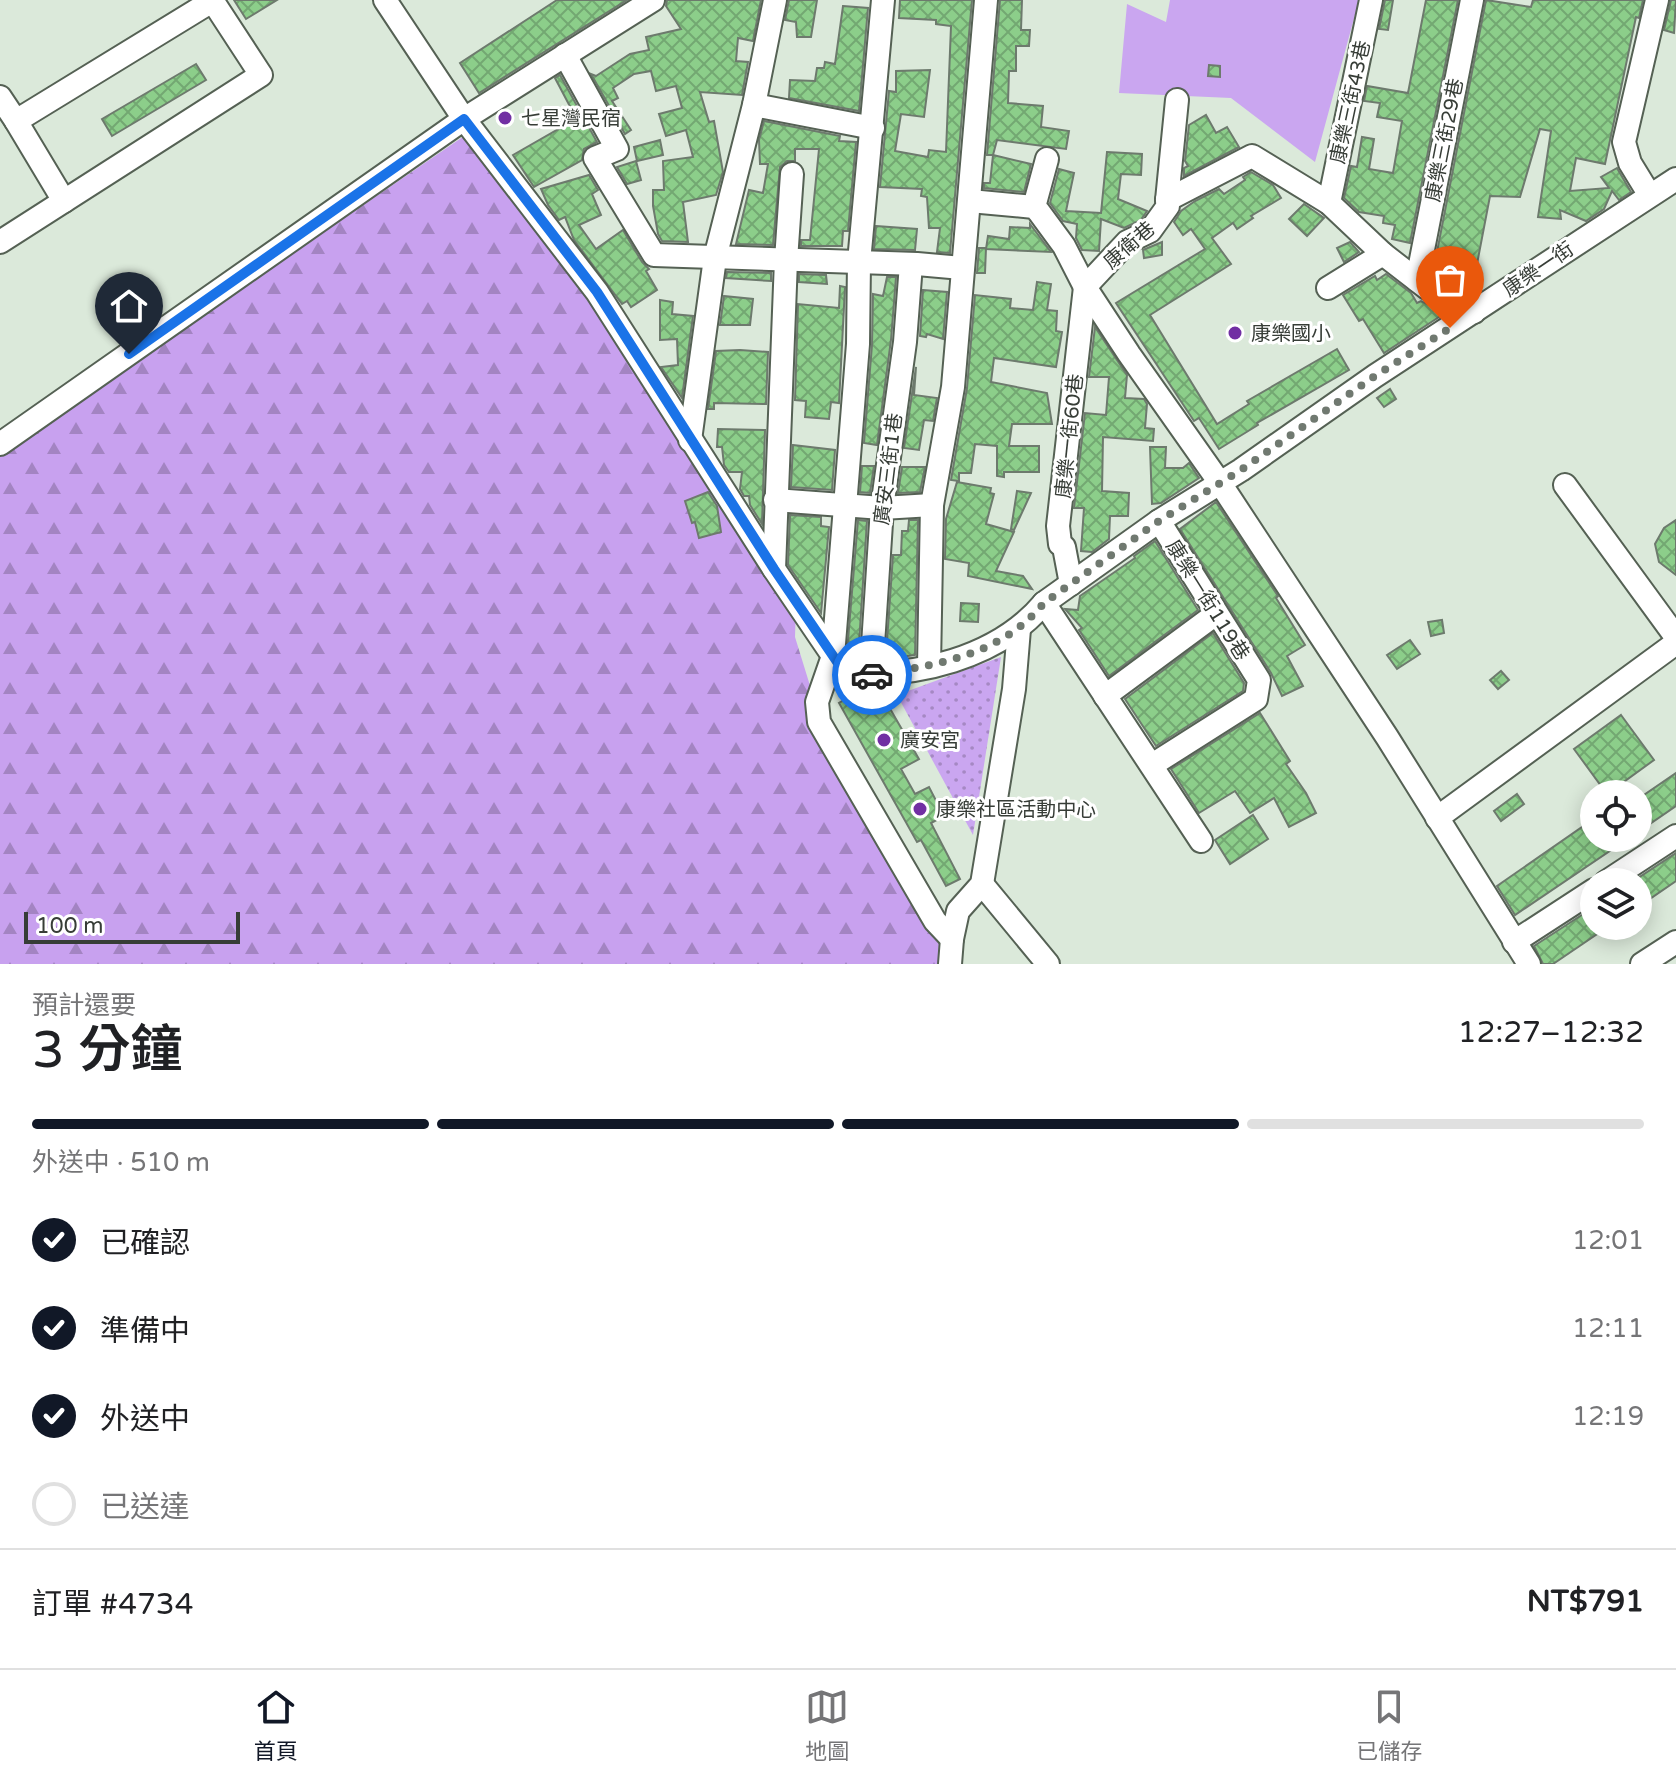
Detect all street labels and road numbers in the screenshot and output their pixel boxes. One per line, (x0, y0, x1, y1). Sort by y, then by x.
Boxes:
street label: 康樂三街43巷 (1326, 39, 1376, 166)
street label: 康樂三街29巷 (1421, 76, 1469, 204)
street label: 康衛巷 (1099, 217, 1160, 274)
street label: 康樂一街 (1499, 238, 1578, 302)
street label: 康樂一街60巷 (1052, 373, 1088, 500)
street label: 廣安三街1巷 (870, 412, 908, 526)
street label: 康樂一街119巷 (1160, 536, 1254, 665)

